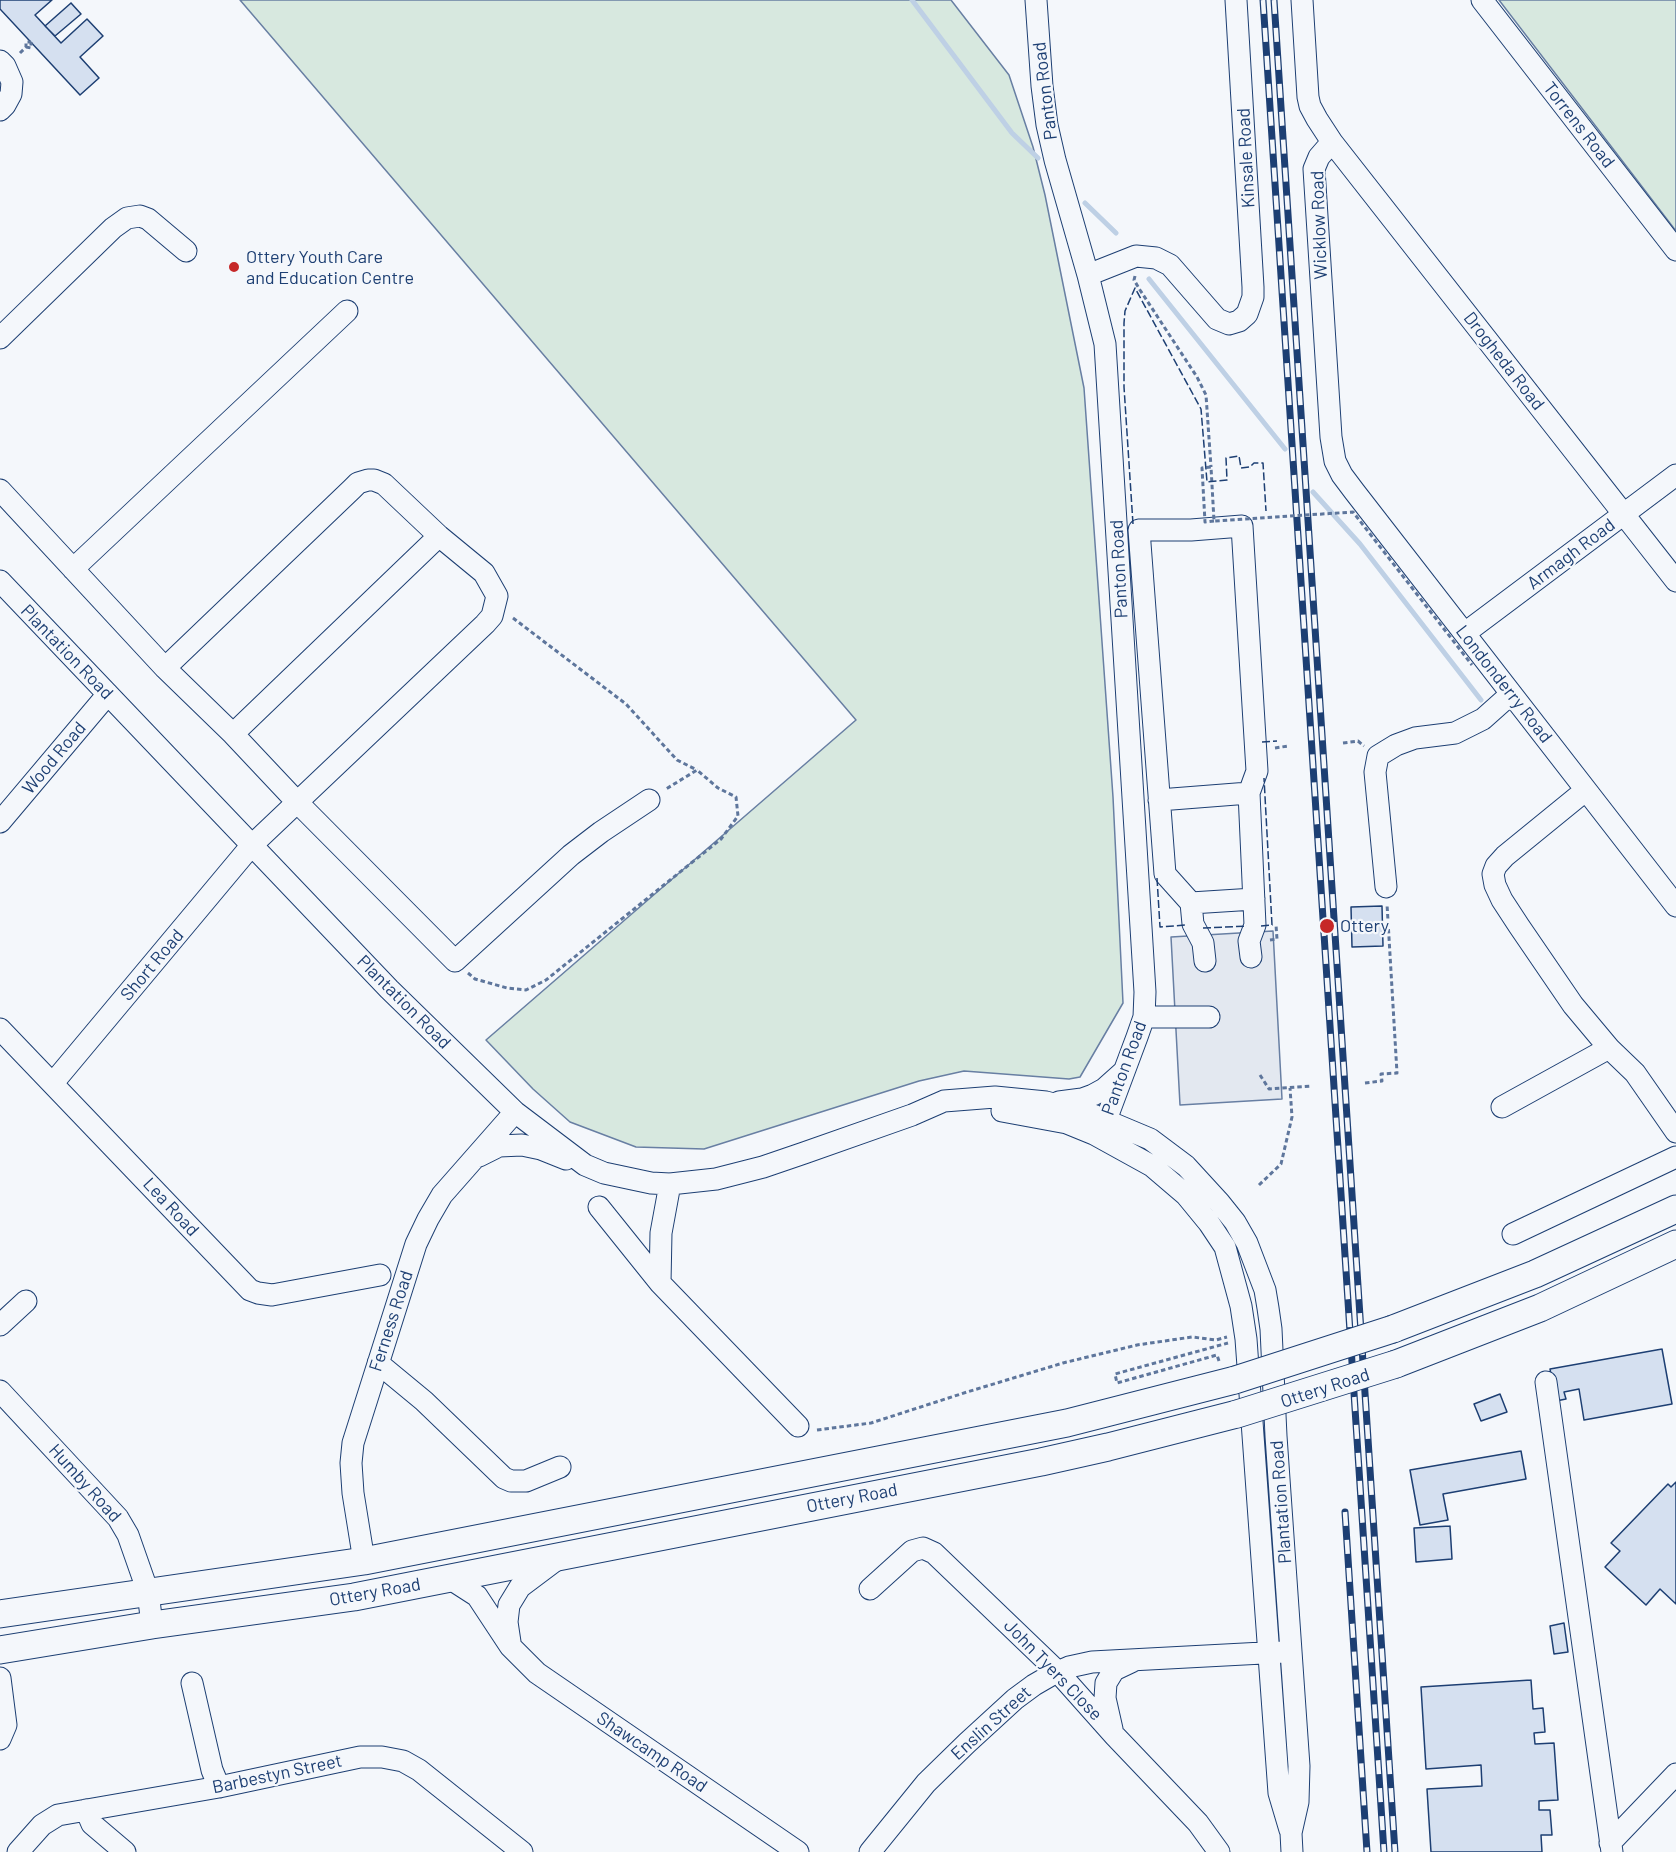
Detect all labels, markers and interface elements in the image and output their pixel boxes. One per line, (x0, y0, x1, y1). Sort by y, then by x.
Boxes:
street label: Panton Road (1028, 41, 1062, 141)
street label: Torrens Road (1539, 78, 1619, 172)
street label: Kinsale Road (1233, 107, 1259, 209)
street label: Wicklow Road (1306, 170, 1332, 280)
place label: Ottery Youth Care and Education Centre (246, 246, 414, 288)
marker: Ottery Youth Care and Education Centre (227, 260, 241, 274)
street label: Drogheda Road (1459, 308, 1549, 414)
street label: Armagh Road (1523, 514, 1619, 594)
street label: Panton Road (1106, 519, 1132, 619)
street label: Plantation Road (16, 600, 118, 704)
street label: Londonderry Road (1451, 621, 1557, 747)
street label: Wood Road (18, 717, 90, 799)
place label: Ottery (1340, 915, 1389, 937)
marker: Ottery (1318, 917, 1336, 935)
street label: Short Road (116, 925, 188, 1005)
street label: Plantation Road (353, 951, 455, 1053)
street label: Panton Road (1097, 1018, 1151, 1118)
street label: Lea Road (138, 1173, 204, 1241)
street label: Ferness Road (364, 1268, 418, 1374)
street label: Ottery Road (1278, 1363, 1372, 1413)
street label: Humby Road (44, 1439, 126, 1527)
street label: Plantation Road (1266, 1440, 1296, 1564)
street label: Ottery Road (805, 1479, 899, 1517)
street label: Ottery Road (328, 1573, 422, 1611)
street label: John Tyers Close (999, 1615, 1107, 1725)
street label: Enslin Street (946, 1681, 1036, 1765)
street label: Shawcamp Road (593, 1707, 711, 1797)
street label: Barbestyn Street (210, 1750, 344, 1798)

